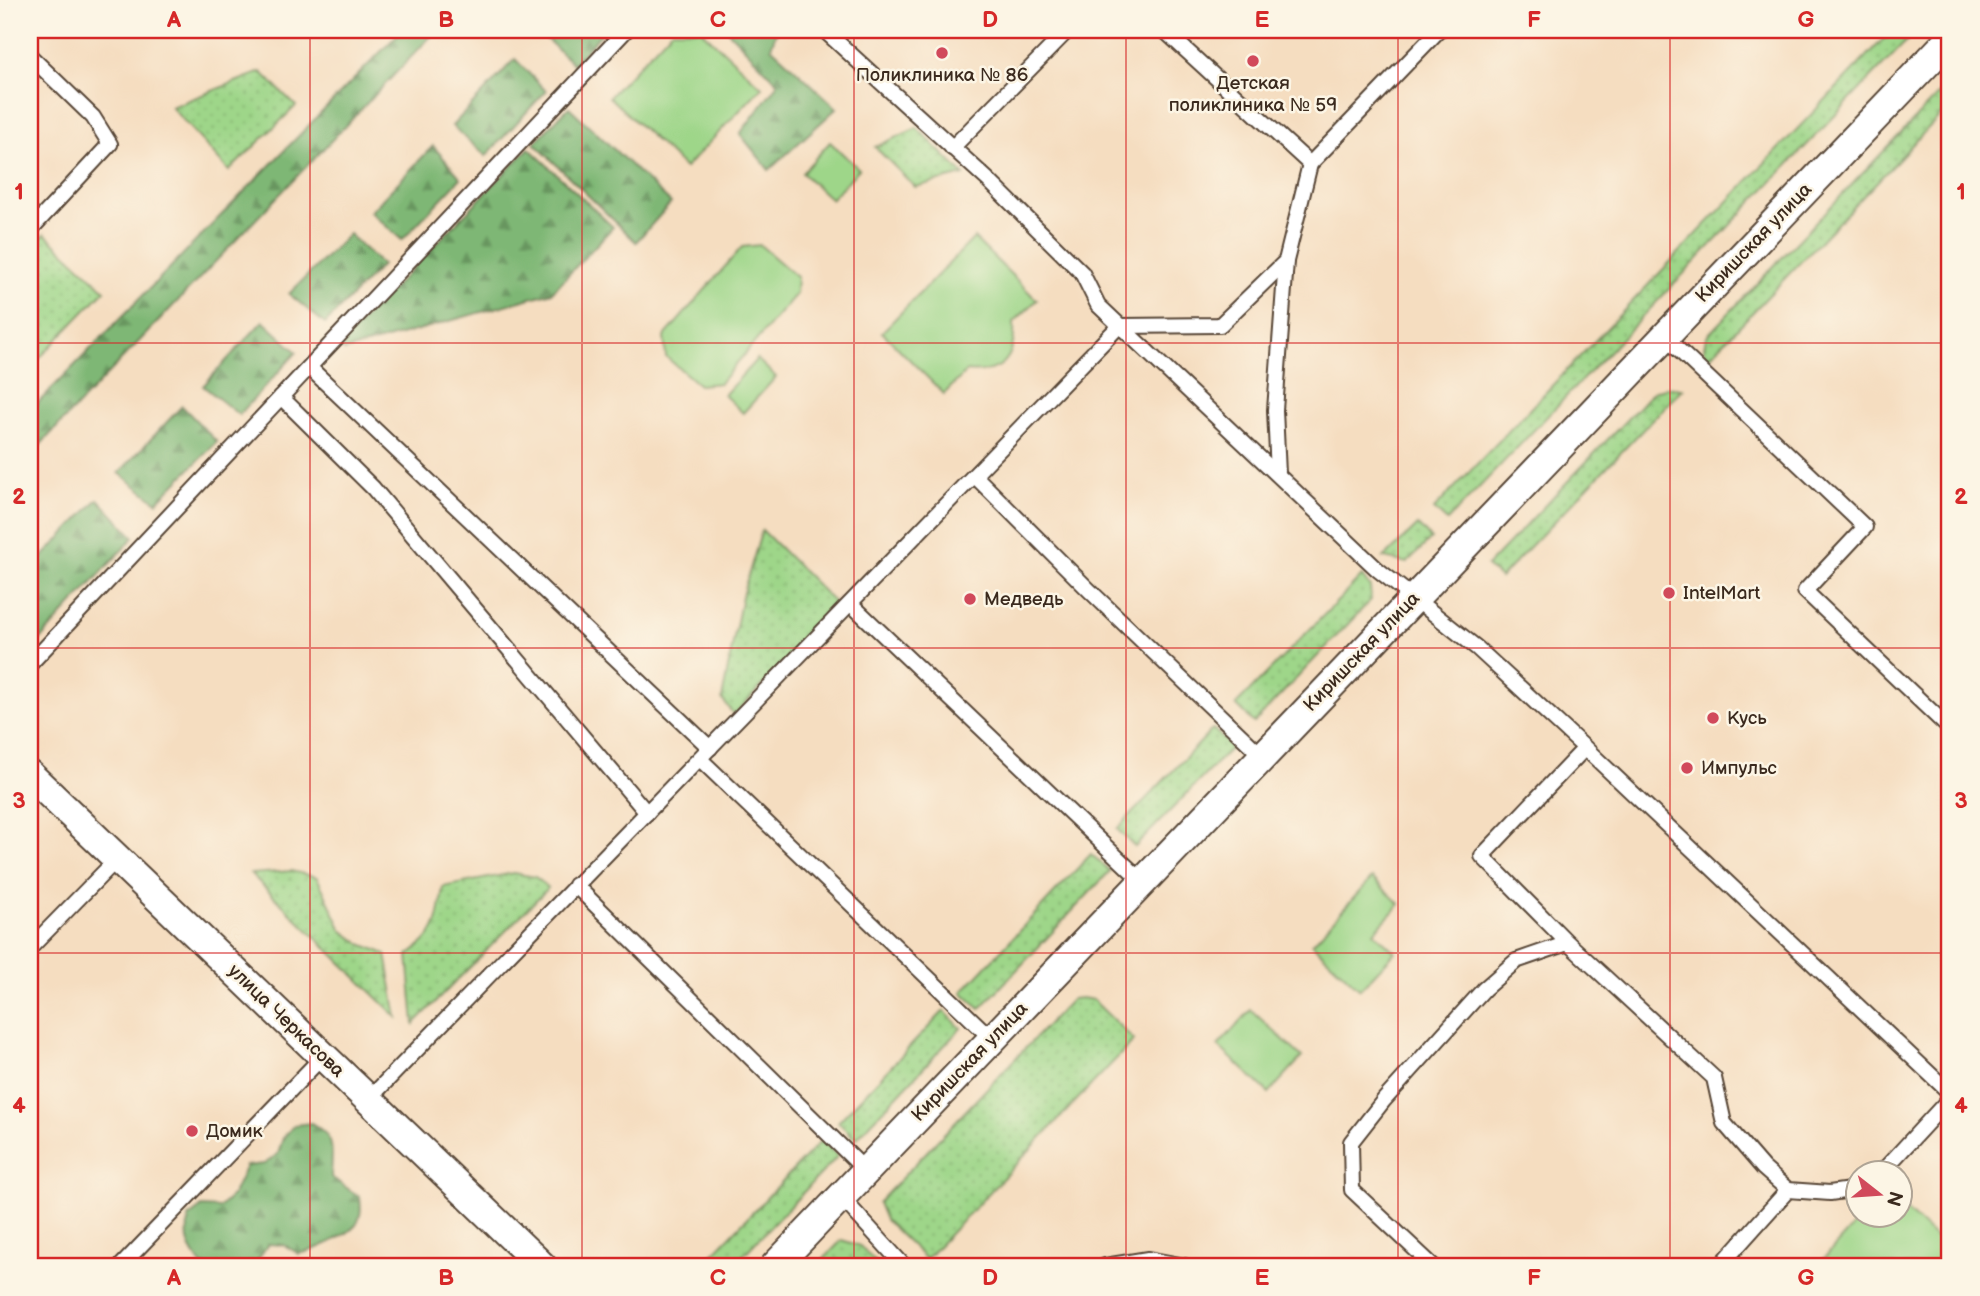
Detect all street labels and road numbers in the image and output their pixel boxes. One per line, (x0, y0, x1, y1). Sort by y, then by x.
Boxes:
street label: Киришская улица (1691, 178, 1817, 308)
street label: Киришская улица (1299, 587, 1425, 717)
street label: улица Черкасова (223, 960, 349, 1082)
street label: Киришская улица (907, 997, 1033, 1127)

